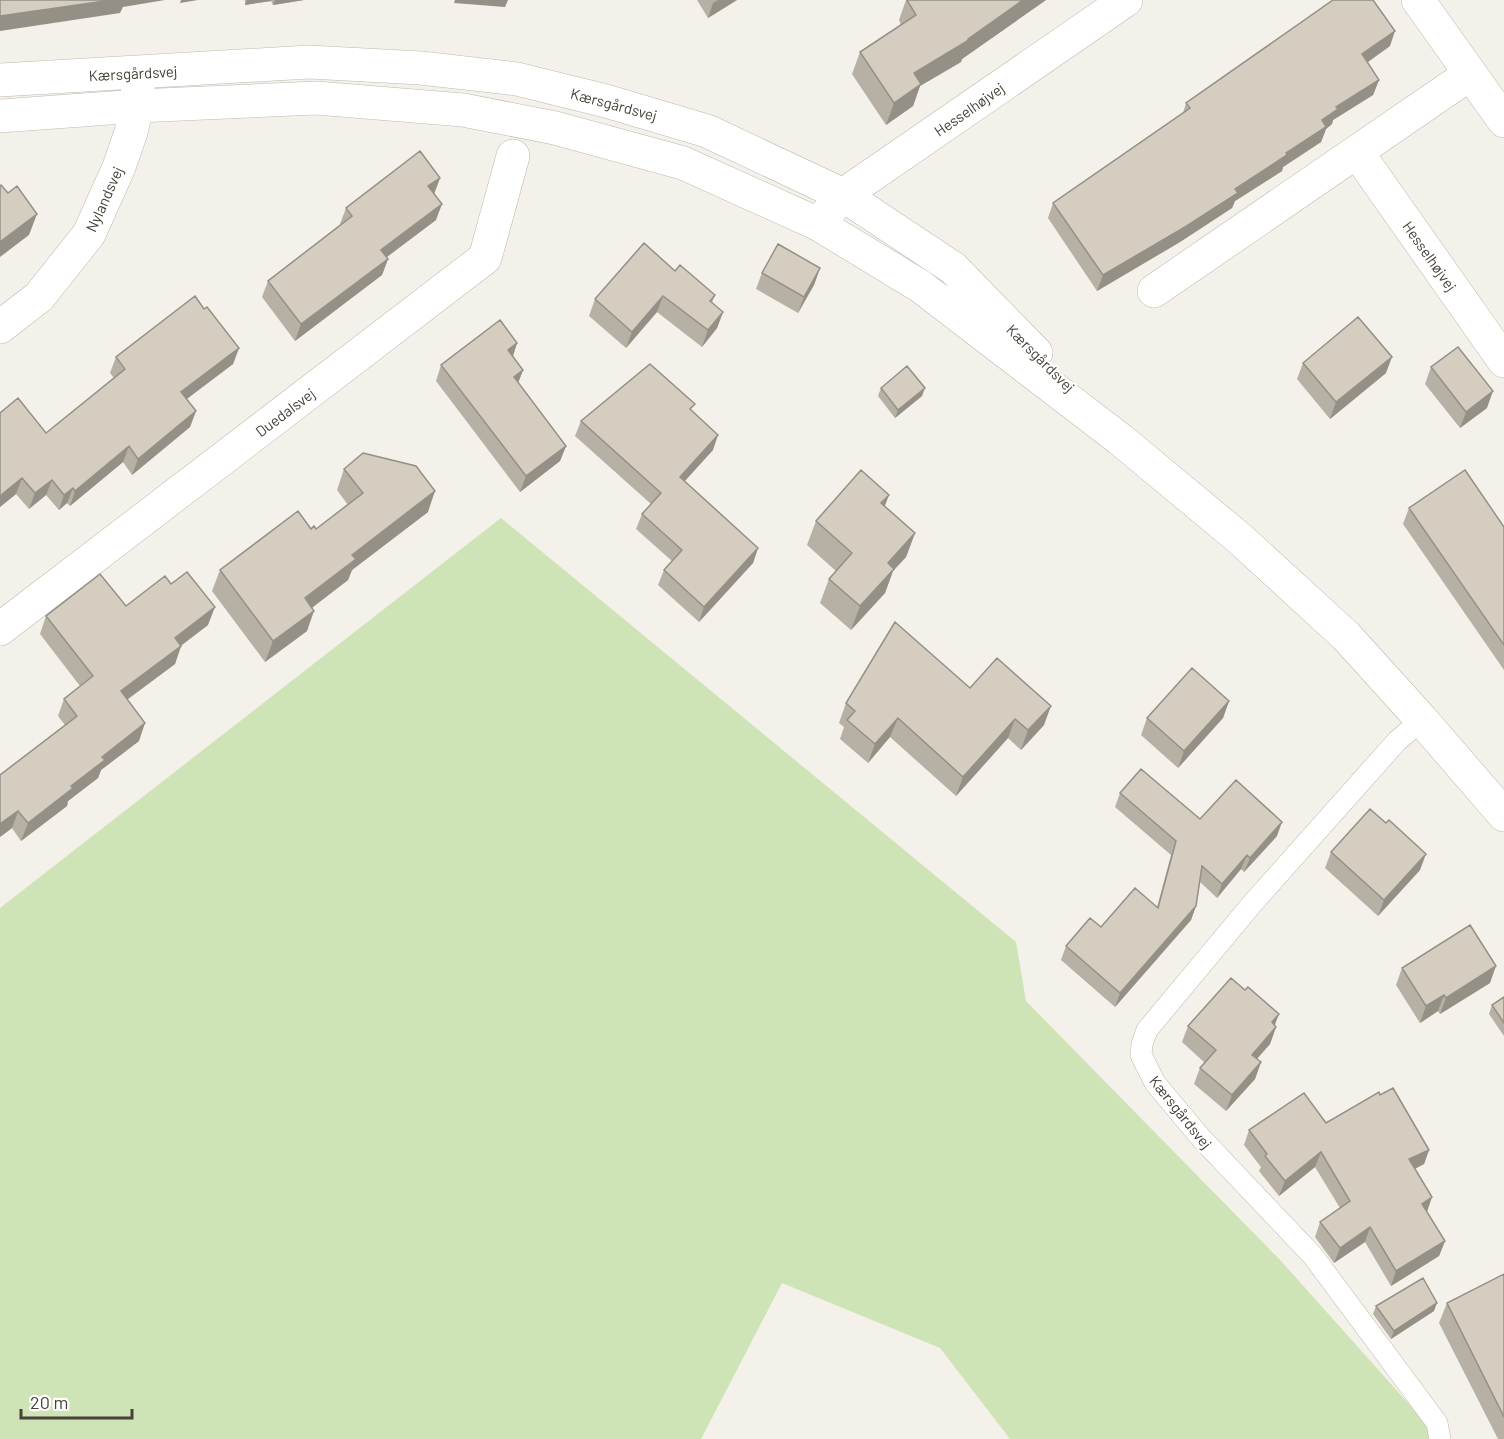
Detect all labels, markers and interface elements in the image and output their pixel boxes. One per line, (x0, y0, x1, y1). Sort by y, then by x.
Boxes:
street label: Kærsgårdsvej (88, 62, 178, 84)
street label: Hesselhøjvej (930, 78, 1008, 140)
street label: Kærsgårdsvej (569, 84, 659, 124)
street label: Nylandsvej (82, 164, 126, 234)
street label: Hesselhøjvej (1399, 217, 1461, 295)
street label: Kærsgårdsvej (1003, 320, 1079, 396)
street label: Duedalsvej (252, 384, 318, 440)
street label: Kærsgårdsvej (1146, 1072, 1216, 1152)
scale bar (21, 1382, 132, 1420)
text: 20 m (30, 1391, 68, 1413)

